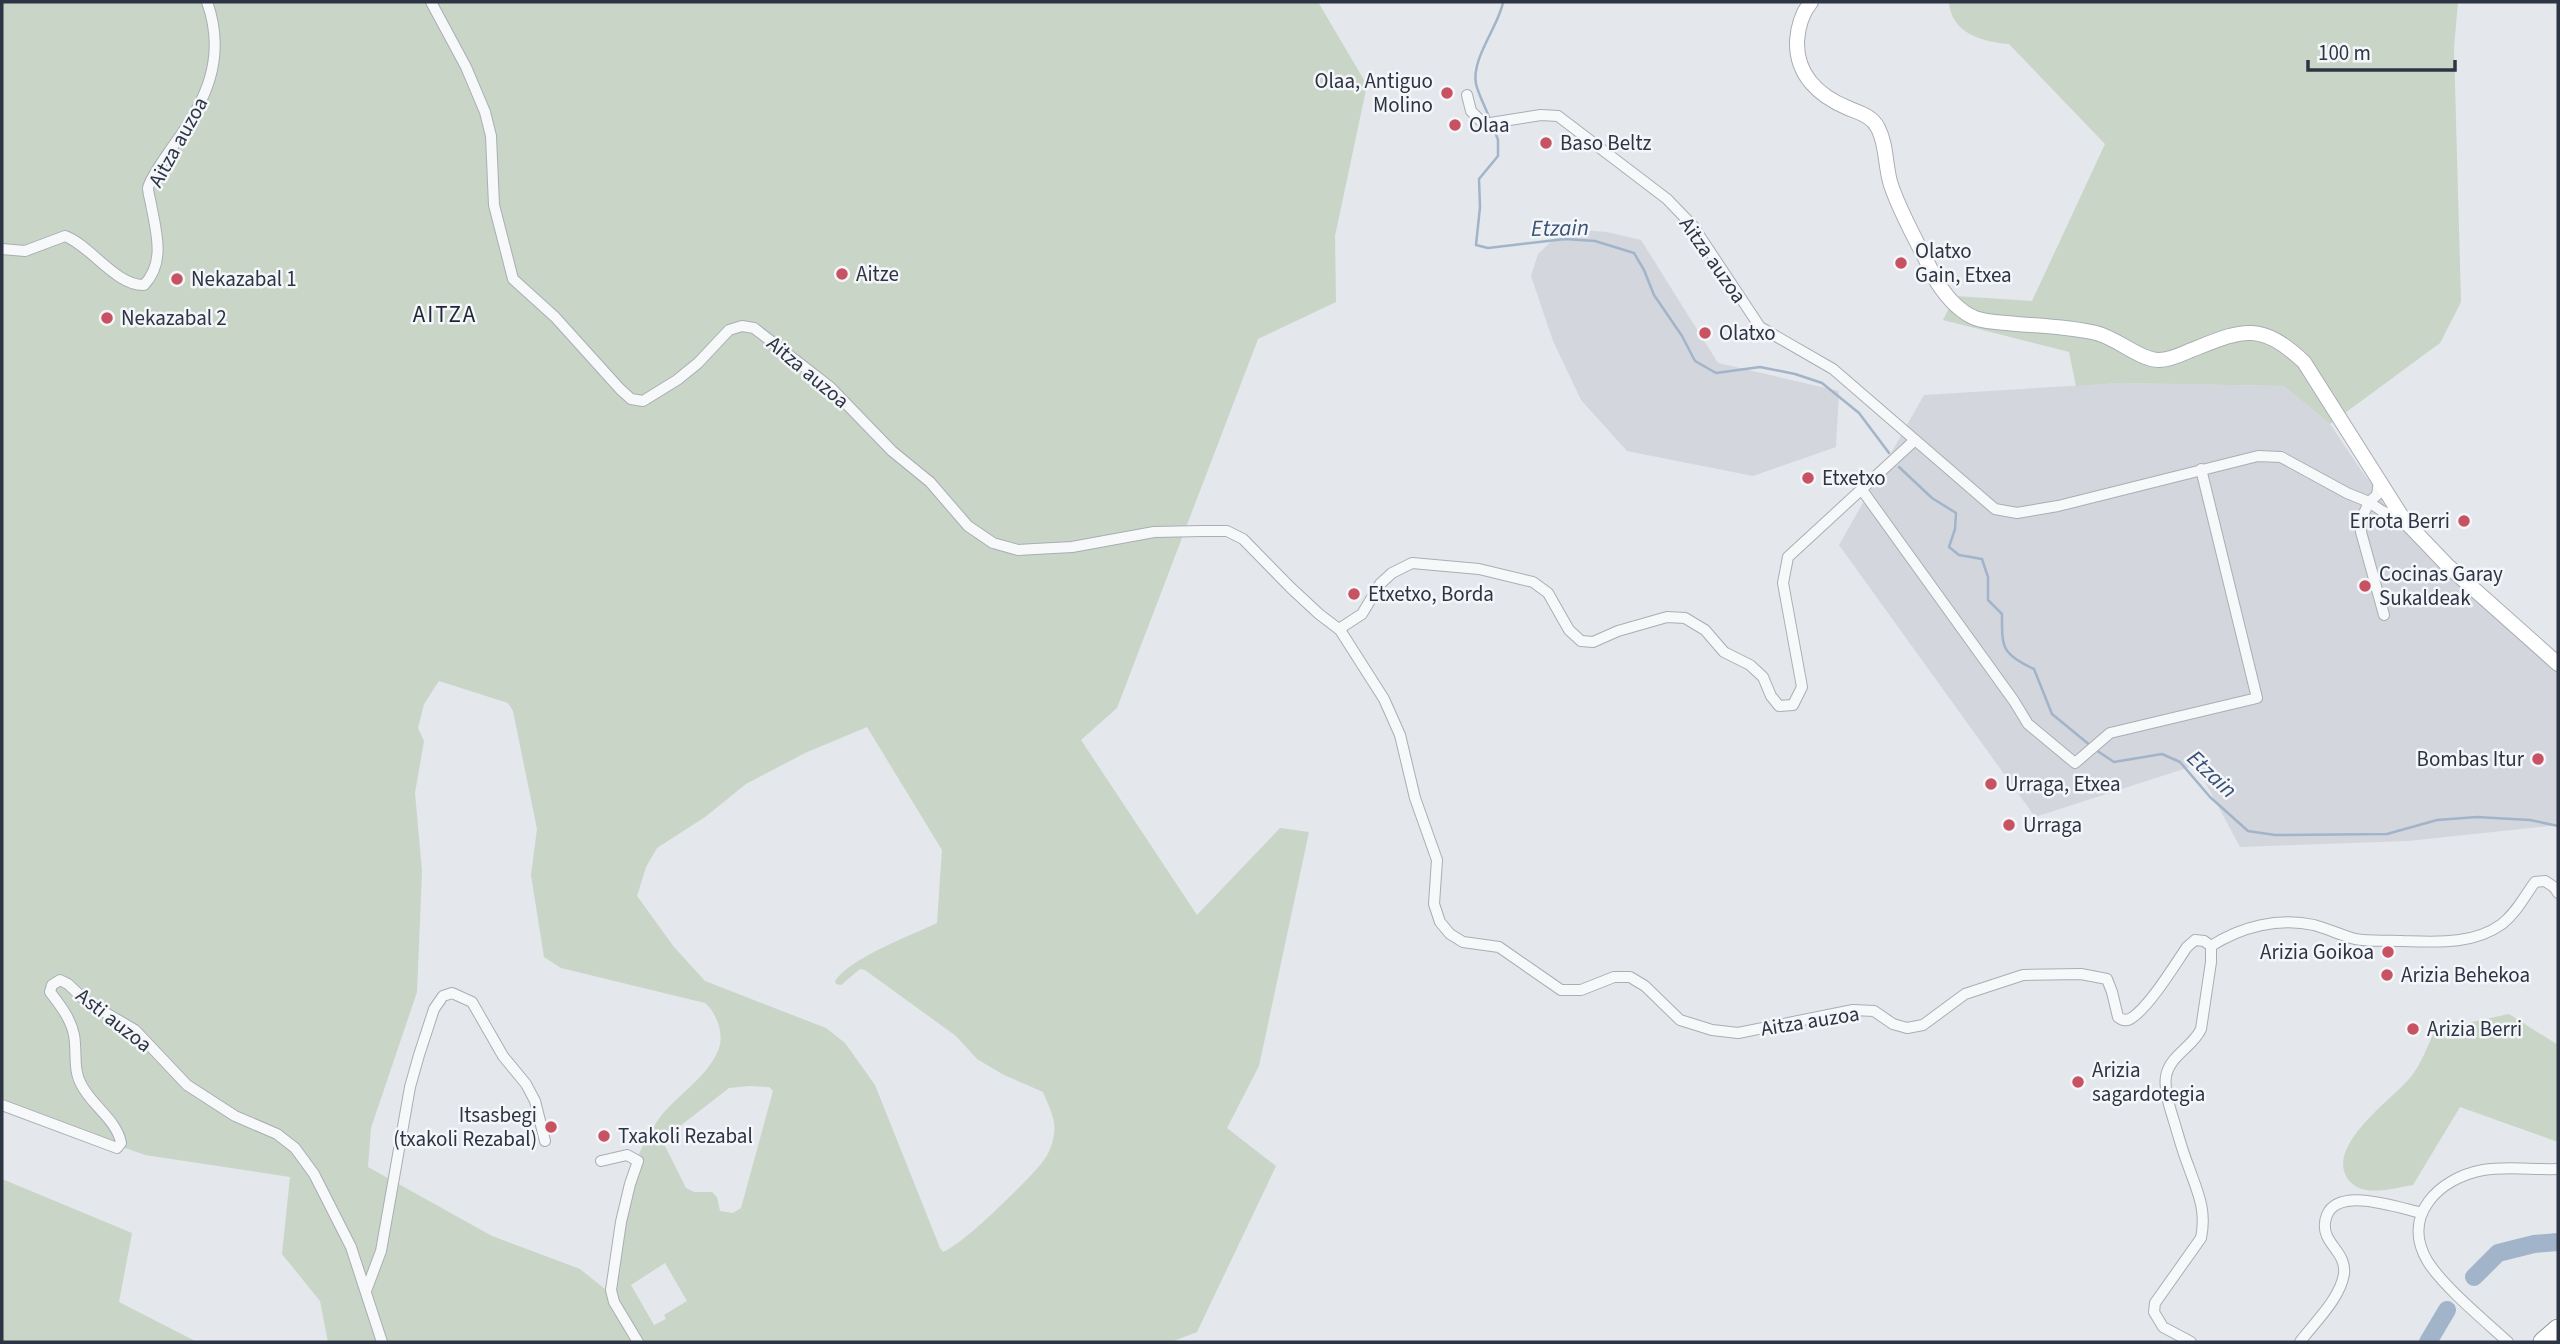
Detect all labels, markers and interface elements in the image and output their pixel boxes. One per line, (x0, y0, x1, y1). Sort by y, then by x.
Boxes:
scale bar (2308, 28, 2455, 72)
text: 100 m (2318, 38, 2371, 68)
place label: Olaa, Antiguo Molino (1315, 66, 1433, 120)
marker: Olaa, Antiguo Molino (1439, 85, 1455, 101)
street label: Aitza auzoa (141, 91, 215, 193)
place label: Olaa (1469, 110, 1509, 140)
marker: Olaa (1447, 117, 1463, 133)
place label: Baso Beltz (1560, 128, 1652, 158)
marker: Baso Beltz (1538, 135, 1554, 151)
water label: Etzain (1531, 211, 1589, 245)
street label: Aitza auzoa (1672, 211, 1754, 309)
place label: Olatxo Gain, Etxea (1915, 236, 2012, 290)
marker: Olatxo Gain, Etxea (1893, 255, 1909, 271)
place label: Aitze (856, 259, 899, 289)
place label: Nekazabal 1 (191, 264, 297, 294)
marker: Aitze (834, 266, 850, 282)
marker: Nekazabal 1 (169, 271, 185, 287)
district label: AITZA (413, 298, 477, 331)
place label: Nekazabal 2 (121, 303, 227, 333)
marker: Nekazabal 2 (99, 310, 115, 326)
place label: Olatxo (1719, 318, 1776, 348)
marker: Olatxo (1697, 325, 1713, 341)
street label: Aitza auzoa (760, 329, 856, 415)
place label: Etxetxo (1822, 463, 1886, 493)
marker: Etxetxo (1800, 470, 1816, 486)
place label: Errota Berri (2350, 506, 2450, 536)
marker: Errota Berri (2456, 513, 2472, 529)
place label: Cocinas Garay Sukaldeak (2379, 559, 2503, 613)
marker: Cocinas Garay Sukaldeak (2357, 578, 2373, 594)
place label: Etxetxo, Borda (1368, 579, 1494, 609)
marker: Etxetxo, Borda (1346, 586, 1362, 602)
water label: Etzain (2180, 742, 2244, 806)
place label: Bombas Itur (2417, 744, 2525, 774)
marker: Bombas Itur (2530, 751, 2546, 767)
place label: Urraga, Etxea (2005, 769, 2121, 799)
marker: Urraga, Etxea (1983, 776, 1999, 792)
place label: Urraga (2023, 810, 2082, 840)
marker: Urraga (2001, 817, 2017, 833)
place label: Arizia Goikoa (2260, 937, 2374, 967)
marker: Arizia Goikoa (2380, 944, 2396, 960)
place label: Arizia Behekoa (2401, 960, 2530, 990)
marker: Arizia Behekoa (2379, 967, 2395, 983)
street label: Asti auzoa (70, 981, 158, 1059)
street label: Aitza auzoa (1759, 998, 1861, 1044)
place label: Arizia Berri (2427, 1014, 2522, 1044)
marker: Arizia Berri (2405, 1021, 2421, 1037)
place label: Arizia sagardotegia (2092, 1055, 2205, 1109)
marker: Arizia sagardotegia (2070, 1074, 2086, 1090)
place label: Itsasbegi (txakoli Rezabal) (393, 1100, 537, 1154)
marker: Itsasbegi (txakoli Rezabal) (543, 1119, 559, 1135)
place label: Txakoli Rezabal (618, 1121, 753, 1151)
marker: Txakoli Rezabal (596, 1128, 612, 1144)

